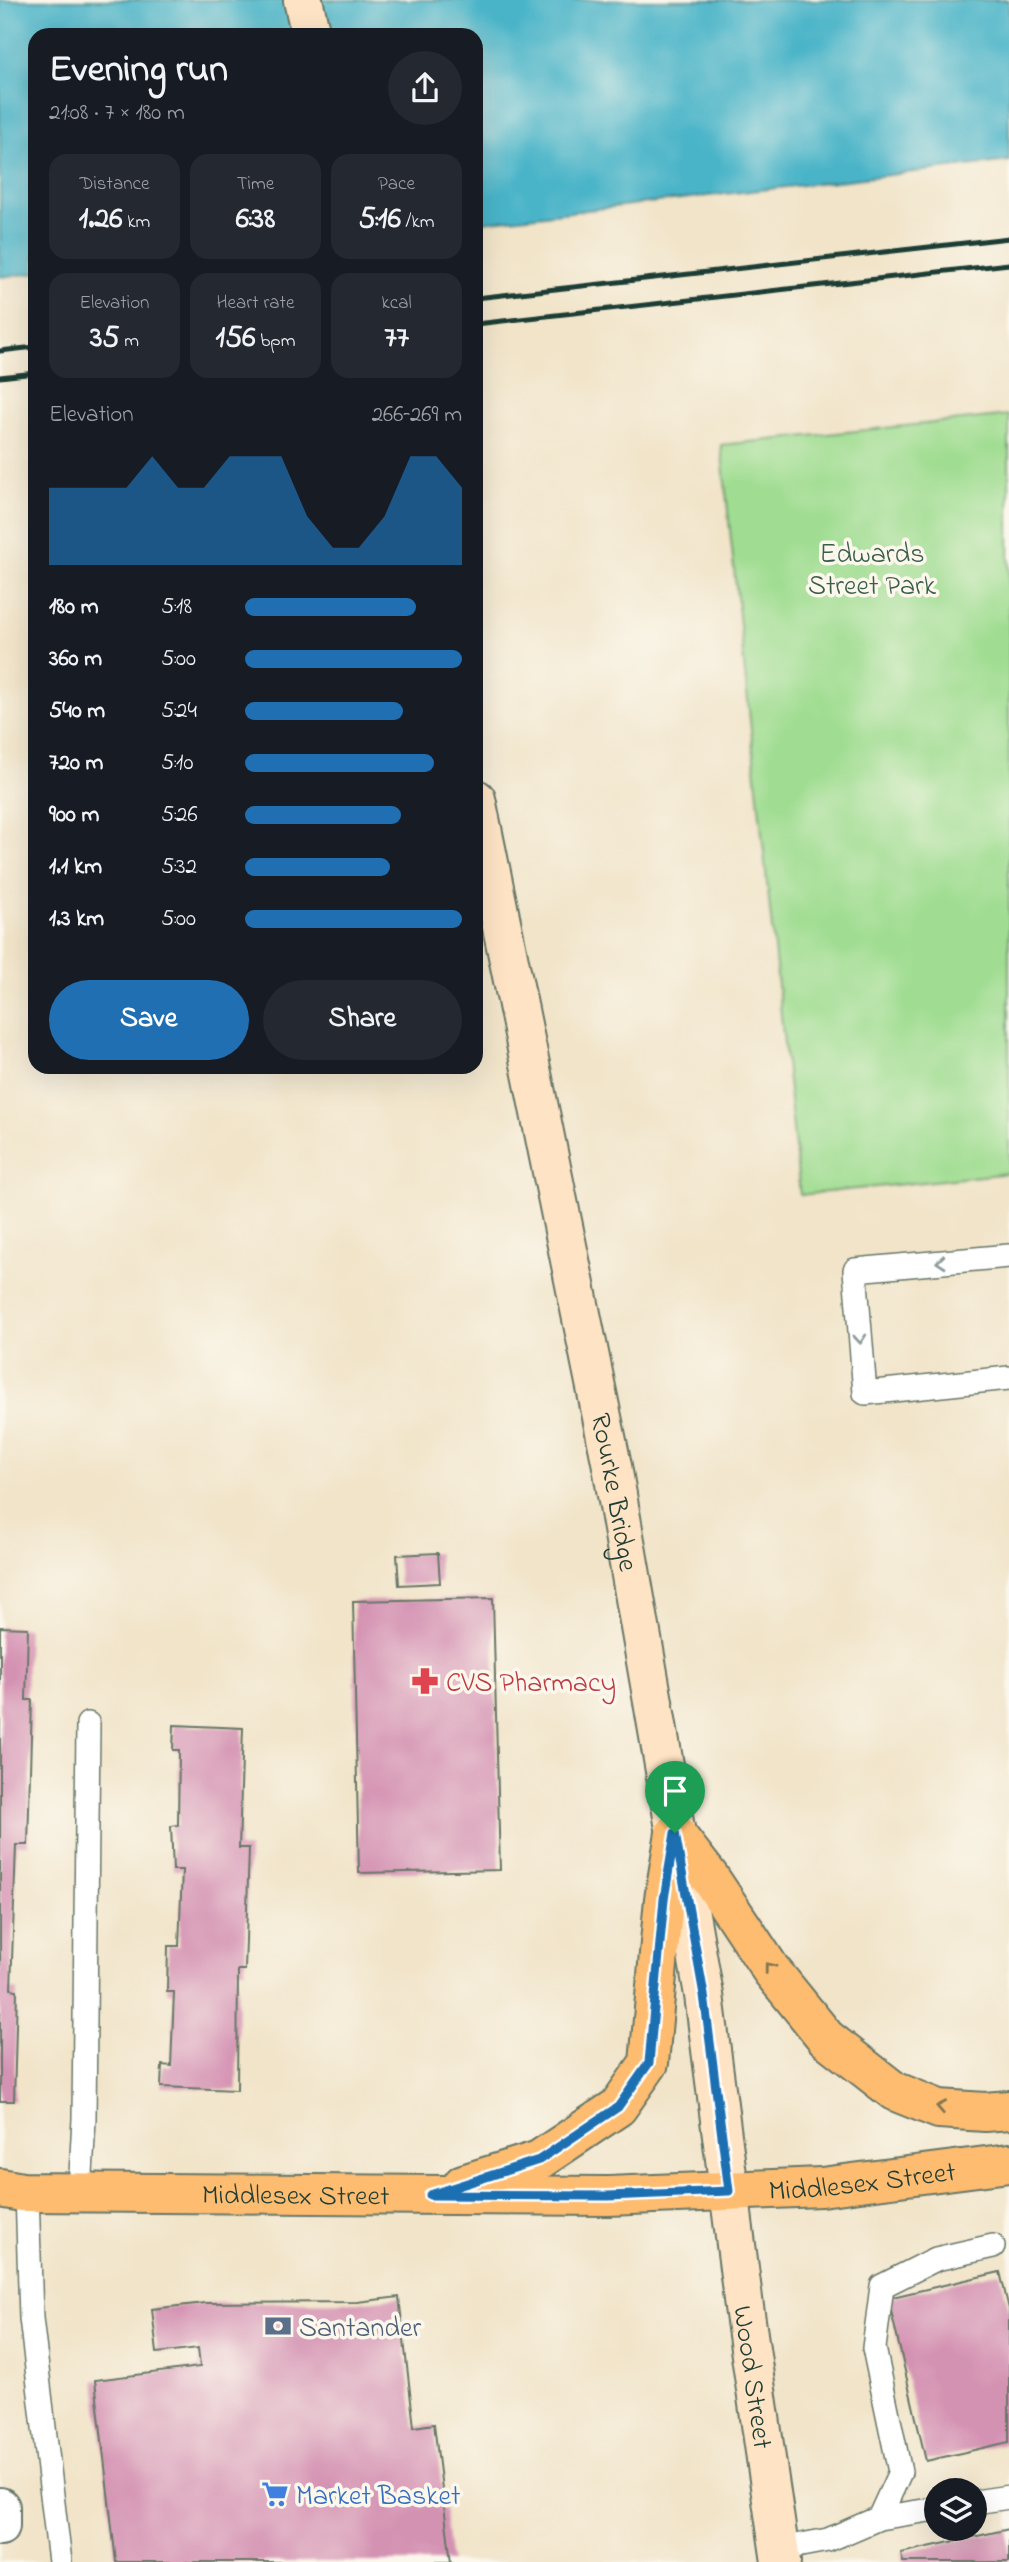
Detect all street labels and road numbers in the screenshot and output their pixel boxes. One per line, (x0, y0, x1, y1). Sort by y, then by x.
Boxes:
street label: Rourke Bridge (578, 1410, 647, 1575)
street label: Middlesex Street (768, 2153, 958, 2213)
street label: Middlesex Street (202, 2176, 390, 2219)
street label: Wood Street (720, 2303, 781, 2452)

